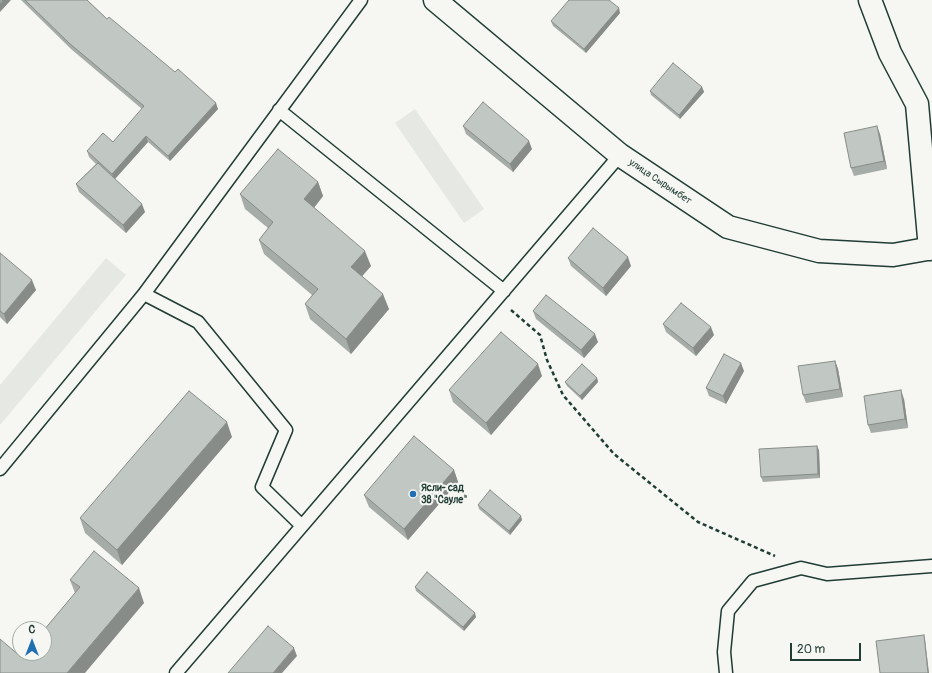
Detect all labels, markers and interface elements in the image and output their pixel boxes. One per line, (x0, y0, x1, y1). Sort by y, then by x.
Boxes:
street label: улица Сырымбет (626, 157, 694, 207)
place label: Ясли- сад 38 "Сауле" (421, 482, 467, 506)
marker: Ясли- сад 38 "Сауле" (408, 489, 418, 499)
north arrow (12, 621, 52, 661)
text: С (29, 623, 35, 636)
scale bar (792, 635, 863, 661)
text: 20 m (797, 642, 825, 657)

